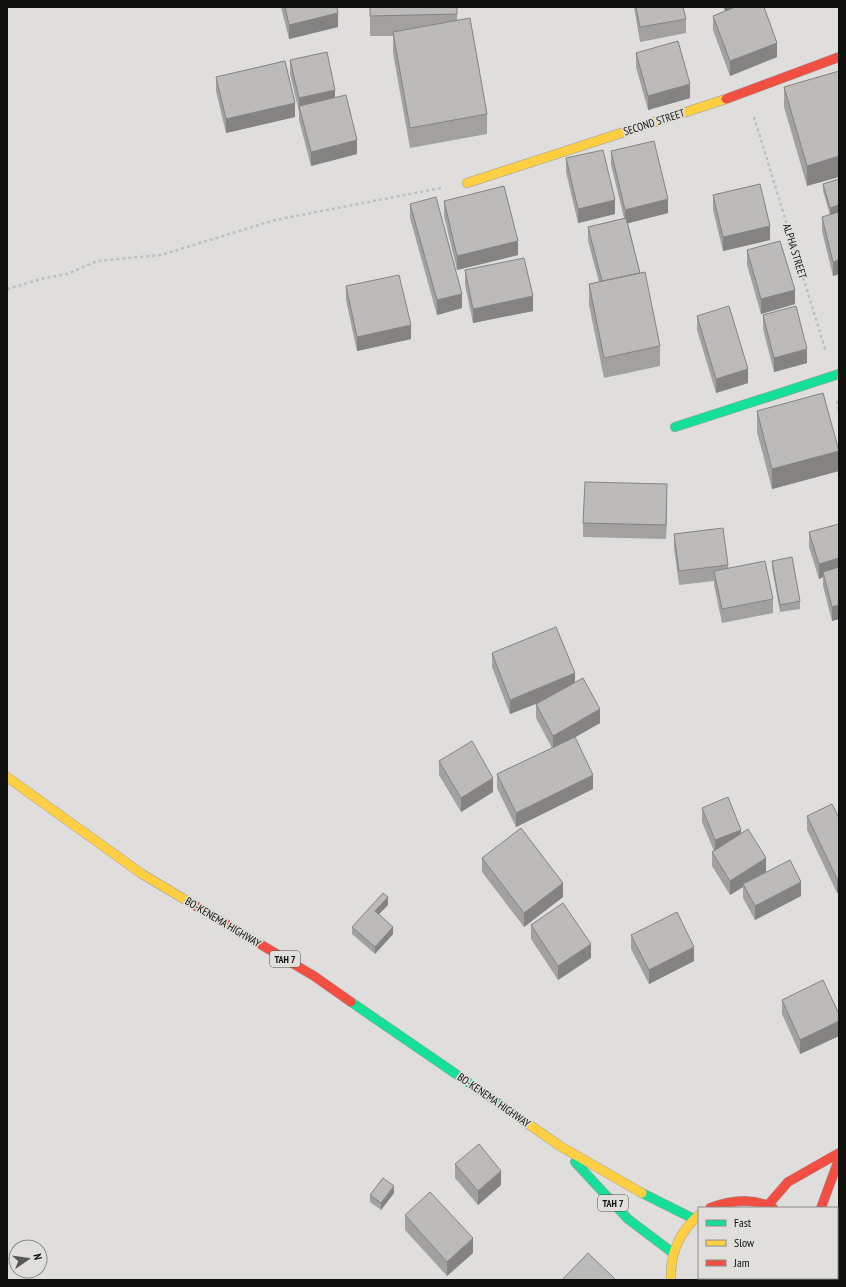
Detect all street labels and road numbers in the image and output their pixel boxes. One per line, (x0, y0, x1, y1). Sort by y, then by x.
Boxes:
street label: SECOND STREET (622, 105, 686, 138)
street label: ALPHA STREET (780, 222, 810, 280)
street label: BO-KENEMA HIGHWAY (183, 894, 263, 950)
road number: TAH 7 (270, 951, 300, 967)
street label: BO-KENEMA HIGHWAY (455, 1070, 533, 1130)
road number: TAH 7 (598, 1195, 628, 1211)

